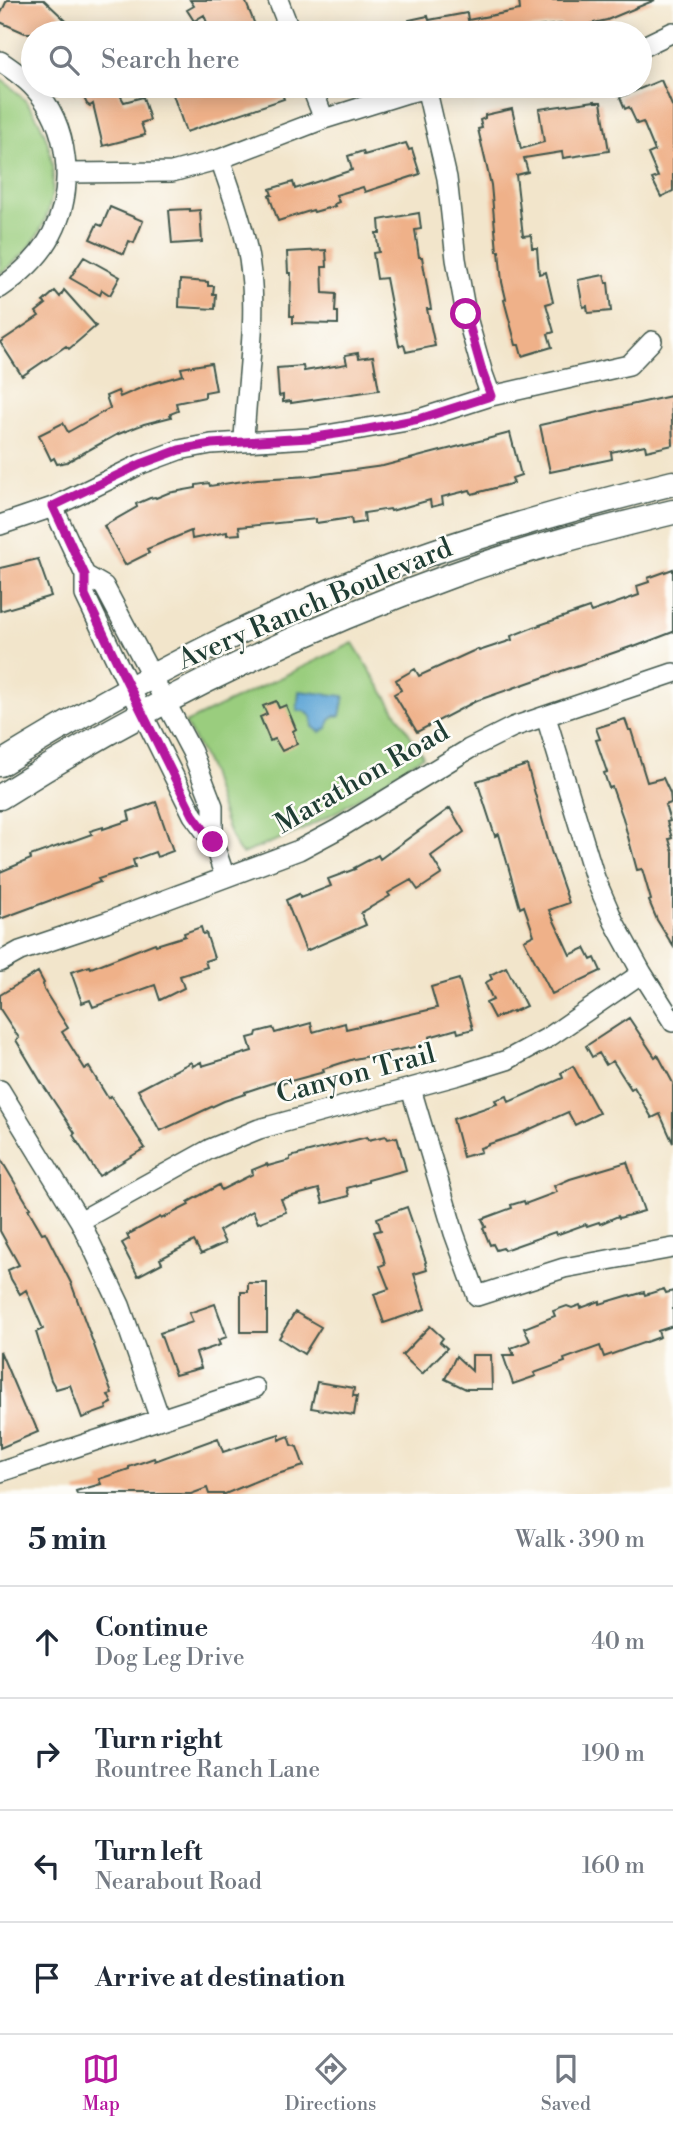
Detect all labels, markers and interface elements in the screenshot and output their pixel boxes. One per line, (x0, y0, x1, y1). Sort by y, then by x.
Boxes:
search box (21, 21, 652, 98)
icon: search (45, 41, 83, 79)
text: Search here (101, 44, 240, 76)
route start (450, 298, 481, 329)
street label: Avery Ranch Boulevard (172, 530, 458, 678)
street label: Marathon Road (269, 714, 455, 842)
route end (197, 826, 228, 857)
street label: Canyon Trail (273, 1036, 439, 1112)
text: 5 min (28, 1521, 107, 1559)
text: Walk · 390 m (515, 1526, 645, 1554)
text: Continue (95, 1612, 208, 1644)
icon: ahead (28, 1623, 66, 1661)
text: 40 m (591, 1628, 645, 1656)
text: Dog Leg Drive (95, 1644, 245, 1672)
text: Turn right (95, 1724, 223, 1756)
icon: right (28, 1735, 66, 1773)
text: 190 m (582, 1740, 645, 1768)
text: Rountree Ranch Lane (95, 1756, 320, 1784)
text: Turn left (95, 1836, 203, 1868)
icon: left (28, 1847, 66, 1885)
text: 160 m (582, 1852, 645, 1880)
text: Nearabout Road (95, 1868, 262, 1896)
icon: arrive (28, 1959, 66, 1997)
text: Arrive at destination (95, 1962, 345, 1994)
tab: Map (82, 2050, 120, 2116)
tab: Directions (285, 2050, 376, 2116)
tab: Saved (541, 2050, 591, 2116)

